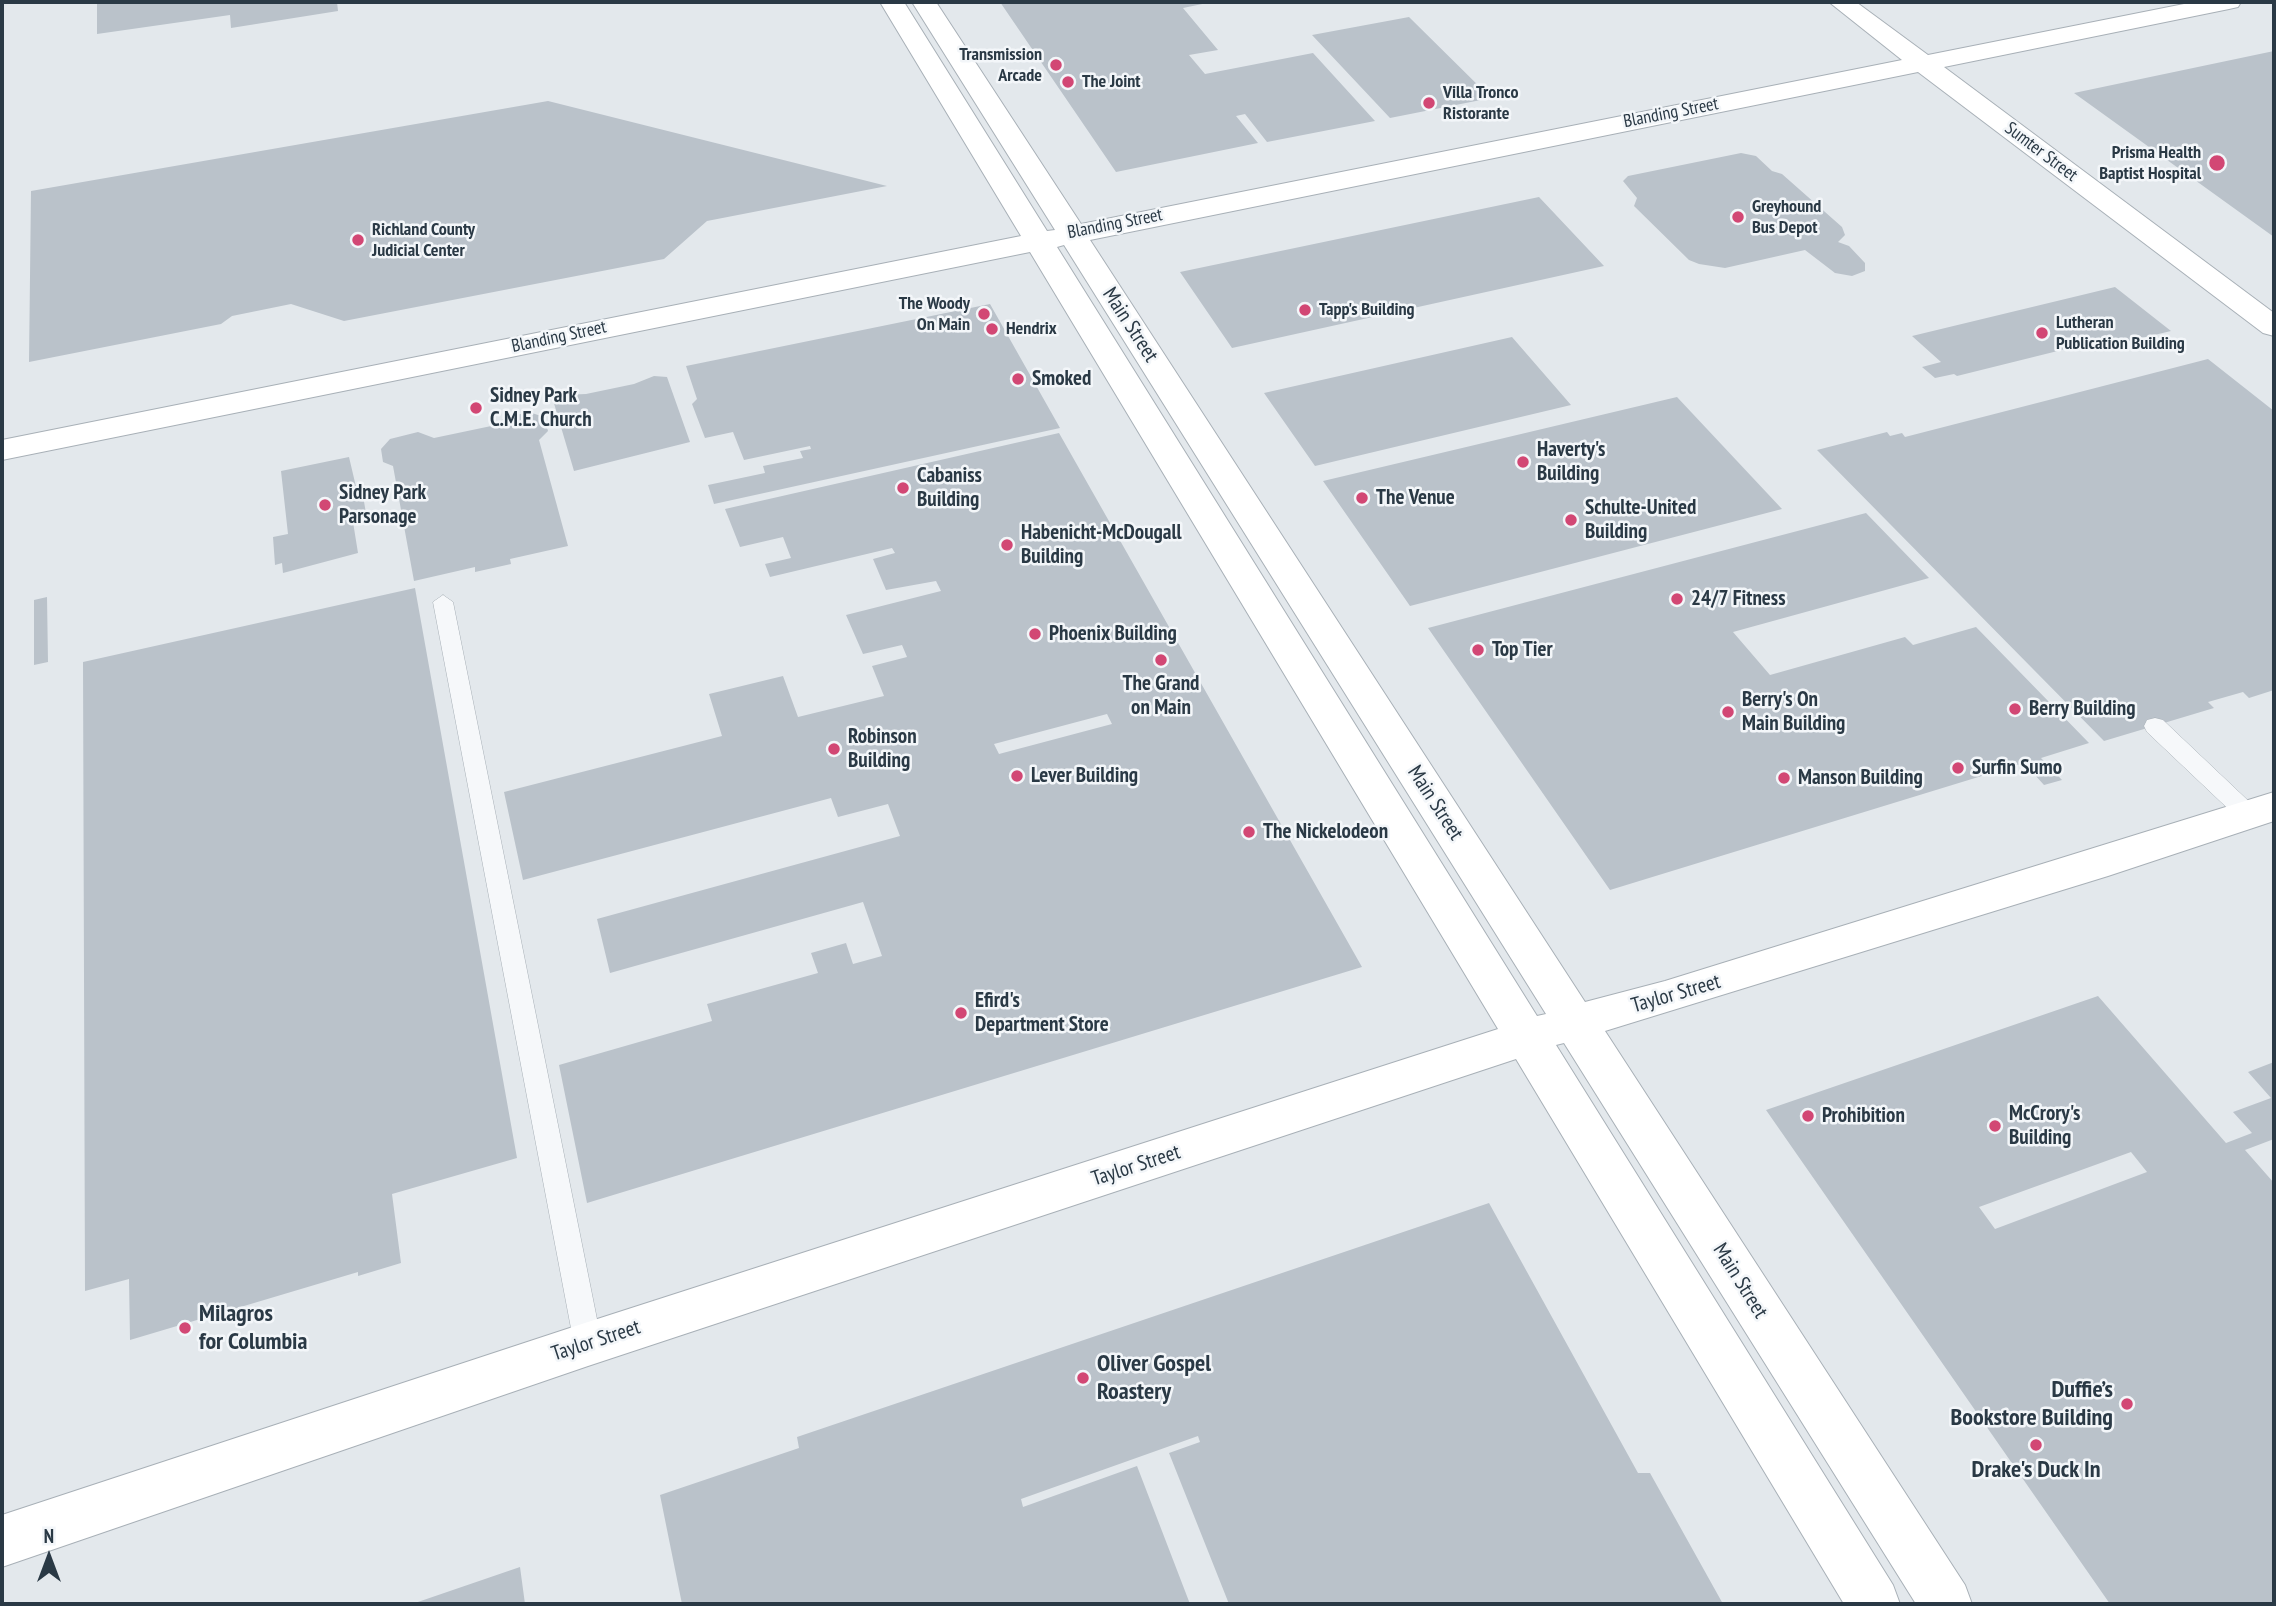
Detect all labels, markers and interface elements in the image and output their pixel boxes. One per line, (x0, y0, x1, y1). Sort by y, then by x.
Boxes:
place label: Transmission Arcade (959, 44, 1042, 86)
marker: Transmission Arcade (1048, 57, 1064, 73)
place label: The Joint (1082, 71, 1141, 93)
marker: The Joint (1060, 74, 1076, 90)
place label: Villa Tronco Ristorante (1443, 82, 1518, 124)
street label: Blanding Street (1622, 93, 1720, 133)
marker: Villa Tronco Ristorante (1421, 95, 1437, 111)
street label: Sumter Street (2000, 118, 2082, 186)
place label: Prisma Health Baptist Hospital (2099, 142, 2201, 184)
marker: Prisma Health Baptist Hospital (2207, 153, 2227, 173)
place label: Greyhound Bus Depot (1752, 196, 1821, 238)
street label: Blanding Street (1066, 204, 1164, 244)
marker: Greyhound Bus Depot (1730, 209, 1746, 225)
place label: Richland County Judicial Center (372, 219, 475, 262)
marker: Richland County Judicial Center (350, 232, 366, 248)
street label: Main Street (1097, 283, 1163, 367)
place label: The Woody On Main (899, 293, 970, 336)
place label: Tapp's Building (1319, 299, 1415, 321)
marker: Tapp's Building (1297, 302, 1313, 318)
marker: The Woody On Main (976, 306, 992, 322)
place label: Lutheran Publication Building (2056, 312, 2185, 354)
street label: Blanding Street (510, 316, 608, 358)
place label: Hendrix (1006, 318, 1057, 340)
marker: Hendrix (984, 321, 1000, 337)
marker: Lutheran Publication Building (2034, 325, 2050, 341)
place label: Smoked (1032, 366, 1091, 392)
marker: Smoked (1010, 371, 1026, 387)
place label: Sidney Park C.M.E. Church (490, 383, 592, 433)
marker: Sidney Park C.M.E. Church (468, 400, 484, 416)
place label: Haverty's Building (1537, 437, 1605, 487)
marker: Haverty's Building (1515, 454, 1531, 470)
place label: Cabaniss Building (917, 463, 982, 513)
place label: Sidney Park Parsonage (339, 480, 426, 530)
marker: Cabaniss Building (895, 480, 911, 496)
place label: The Venue (1376, 485, 1455, 511)
marker: The Venue (1354, 490, 1370, 506)
place label: Schulte-United Building (1585, 495, 1696, 545)
marker: Sidney Park Parsonage (317, 497, 333, 513)
marker: Schulte-United Building (1563, 512, 1579, 528)
place label: Habenicht-McDougall Building (1021, 520, 1182, 570)
marker: Habenicht-McDougall Building (999, 537, 1015, 553)
place label: 24/7 Fitness (1691, 586, 1785, 612)
marker: 24/7 Fitness (1669, 591, 1685, 607)
place label: Phoenix Building (1049, 621, 1177, 647)
marker: Phoenix Building (1027, 626, 1043, 642)
place label: Top Tier (1492, 637, 1553, 663)
marker: Top Tier (1470, 642, 1486, 658)
marker: The Grand on Main (1153, 652, 1169, 668)
place label: The Grand on Main (1123, 671, 1199, 721)
place label: Berry's On Main Building (1742, 687, 1845, 737)
place label: Berry Building (2029, 696, 2136, 722)
marker: Berry Building (2007, 701, 2023, 717)
marker: Berry's On Main Building (1720, 704, 1736, 720)
place label: Robinson Building (848, 724, 917, 774)
marker: Robinson Building (826, 741, 842, 757)
place label: Surfin Sumo (1972, 755, 2062, 781)
marker: Surfin Sumo (1950, 760, 1966, 776)
street label: Main Street (1402, 761, 1468, 845)
place label: Lever Building (1031, 763, 1138, 789)
place label: Manson Building (1798, 765, 1923, 791)
marker: Lever Building (1009, 768, 1025, 784)
marker: Manson Building (1776, 770, 1792, 786)
place label: The Nickelodeon (1263, 819, 1388, 845)
marker: The Nickelodeon (1241, 824, 1257, 840)
street label: Taylor Street (1629, 969, 1723, 1019)
place label: Efird's Department Store (975, 988, 1109, 1038)
marker: Efird's Department Store (953, 1005, 969, 1021)
place label: McCrory's Building (2009, 1101, 2080, 1151)
place label: Prohibition (1822, 1103, 1905, 1129)
marker: Prohibition (1800, 1108, 1816, 1124)
marker: McCrory's Building (1987, 1118, 2003, 1134)
street label: Taylor Street (1089, 1140, 1183, 1192)
street label: Main Street (1707, 1239, 1773, 1323)
place label: Milagros for Columbia (199, 1300, 307, 1356)
street label: Taylor Street (549, 1315, 643, 1367)
marker: Milagros for Columbia (177, 1320, 193, 1336)
place label: Oliver Gospel Roastery (1097, 1350, 1211, 1406)
marker: Oliver Gospel Roastery (1075, 1370, 1091, 1386)
place label: Duffie’s Bookstore Building (1951, 1376, 2113, 1432)
marker: Duffie’s Bookstore Building (2119, 1396, 2135, 1412)
marker: Drake's Duck In (2028, 1437, 2044, 1453)
place label: Drake's Duck In (1972, 1456, 2100, 1484)
north arrow (14, 1522, 84, 1592)
text: N (44, 1524, 54, 1548)

